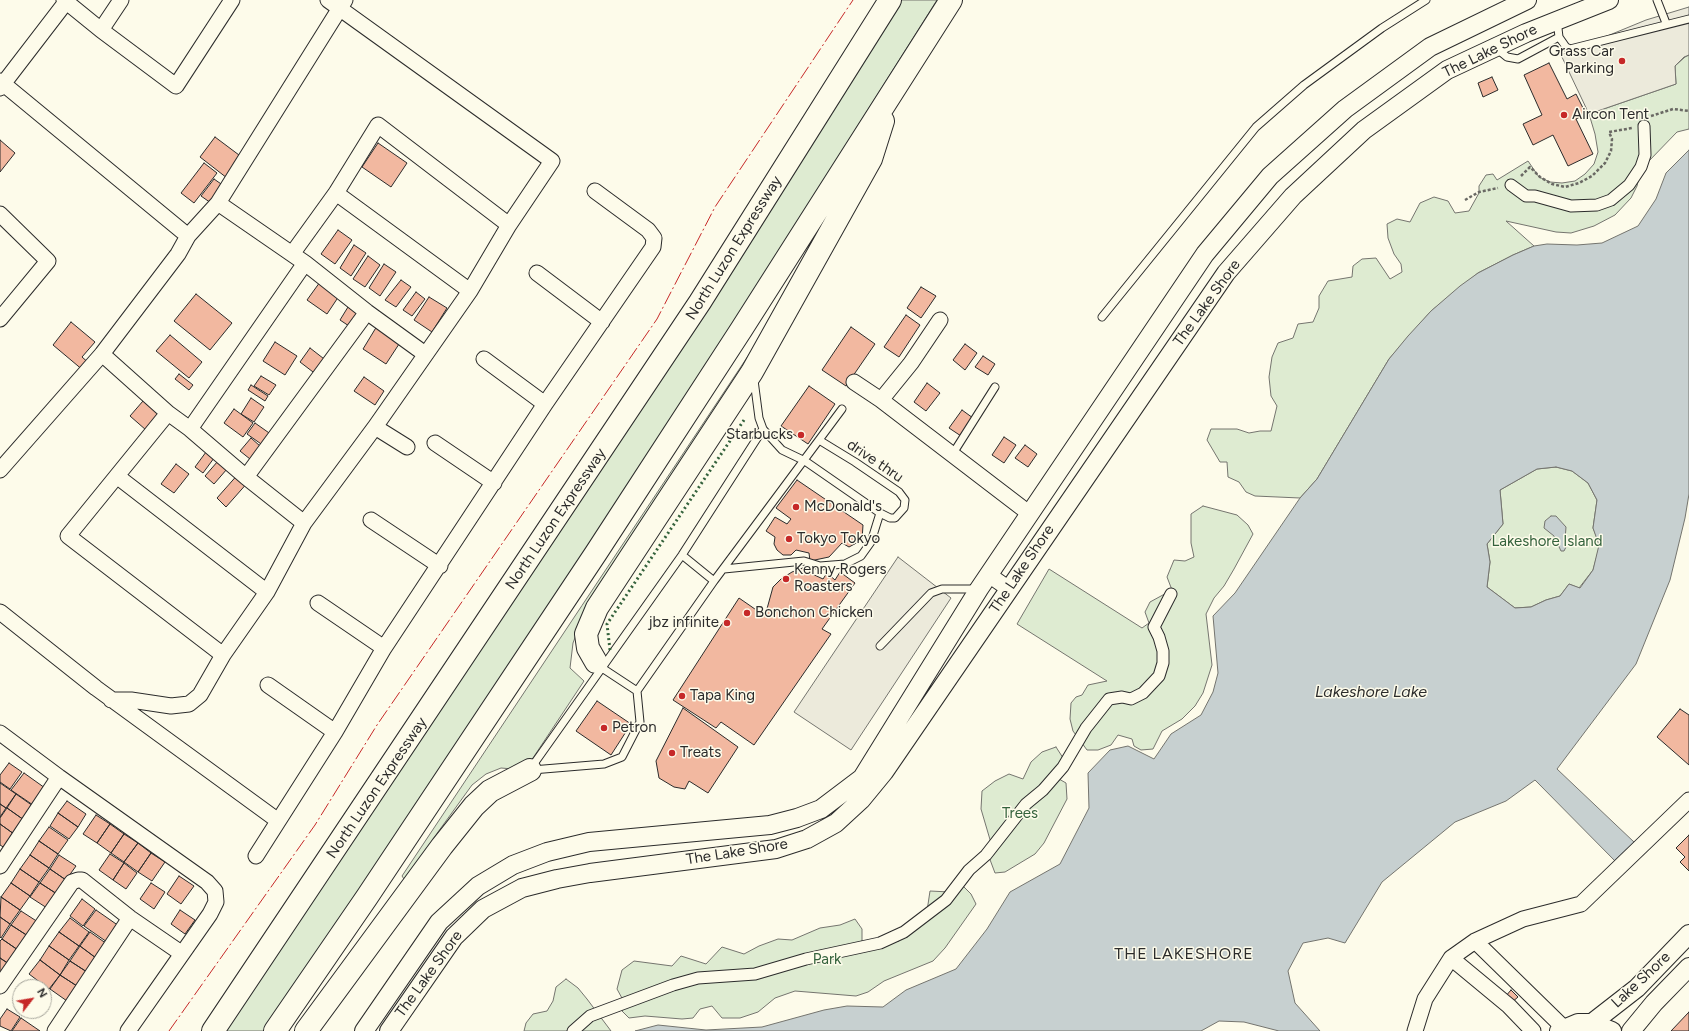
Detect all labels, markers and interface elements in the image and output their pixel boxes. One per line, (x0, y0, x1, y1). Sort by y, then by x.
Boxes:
street label: The Lake Shore (1440, 20, 1540, 82)
place label: Grass Car Parking (1549, 43, 1614, 78)
marker: Grass Car Parking (1617, 56, 1627, 66)
place label: Aircon Tent (1572, 106, 1649, 124)
marker: Aircon Tent (1559, 110, 1569, 120)
street label: North Luzon Expressway (682, 173, 786, 323)
street label: The Lake Shore (1170, 256, 1244, 350)
place label: Starbucks (726, 426, 793, 444)
marker: Starbucks (796, 430, 806, 440)
street label: drive thru (843, 436, 907, 486)
street label: North Luzon Expressway (502, 445, 610, 593)
place label: McDonald's (804, 498, 882, 516)
marker: McDonald's (791, 502, 801, 512)
street label: The Lake Shore (986, 521, 1058, 617)
place label: Tokyo Tokyo (797, 530, 880, 548)
park label: Lakeshore Island (1492, 533, 1602, 551)
marker: Tokyo Tokyo (784, 534, 794, 544)
place label: Kenny Rogers Roasters (794, 561, 887, 596)
marker: Kenny Rogers Roasters (781, 574, 791, 584)
place label: Bonchon Chicken (755, 604, 873, 622)
marker: Bonchon Chicken (742, 608, 752, 618)
place label: jbz infinite (649, 614, 719, 632)
marker: jbz infinite (722, 618, 732, 628)
water label: Lakeshore Lake (1315, 682, 1427, 702)
place label: Tapa King (690, 687, 755, 705)
marker: Tapa King (677, 691, 687, 701)
street label: North Luzon Expressway (323, 714, 431, 862)
place label: Petron (612, 719, 657, 737)
marker: Petron (599, 723, 609, 733)
place label: Treats (680, 744, 721, 762)
marker: Treats (667, 748, 677, 758)
park label: Trees (1002, 805, 1038, 823)
street label: The Lake Shore (685, 835, 789, 869)
street label: The Lake Shore (392, 927, 466, 1021)
district label: THE LAKESHORE (1114, 944, 1254, 964)
street label: Lake Shore (1608, 948, 1674, 1012)
park label: Park (813, 951, 841, 969)
north arrow (12, 979, 52, 1019)
text: N (34, 986, 50, 1000)

